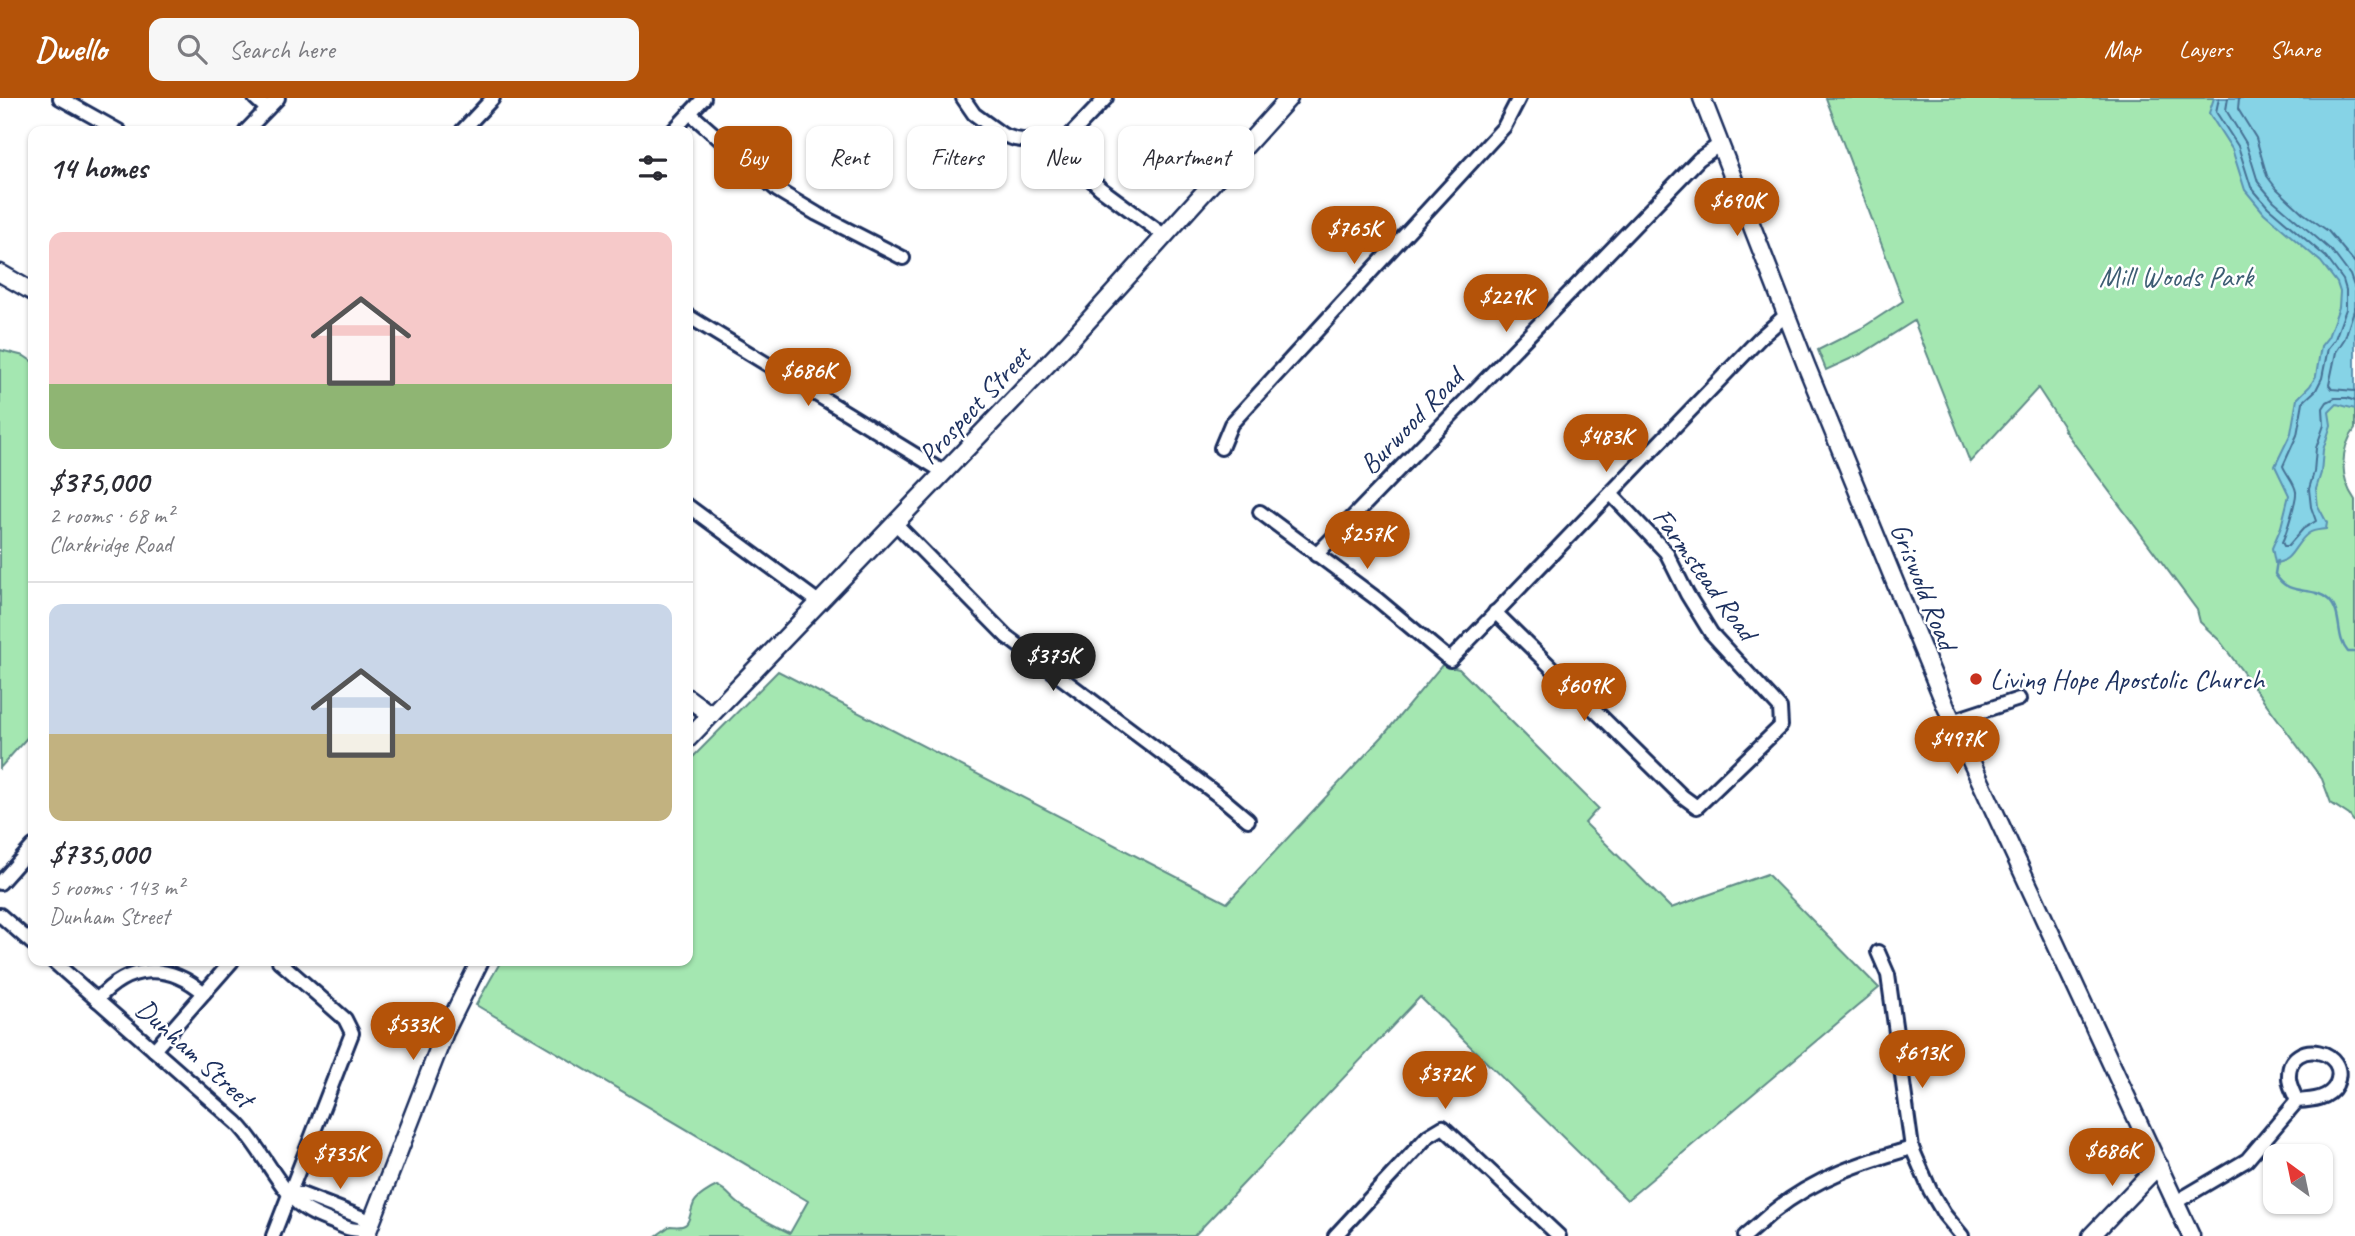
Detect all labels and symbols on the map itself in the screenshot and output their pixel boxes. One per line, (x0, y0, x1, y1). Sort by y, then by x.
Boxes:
pin: $690K (1688, 178, 1786, 238)
pin: $765K (1305, 206, 1403, 266)
park label: Mill Woods Park (2099, 259, 2255, 294)
pin: $229K (1457, 274, 1555, 334)
street label: Prospect Street (911, 337, 1039, 471)
pin: $686K (759, 348, 857, 408)
street label: Burwood Road (1352, 358, 1473, 481)
pin: $483K (1557, 414, 1655, 474)
street label: Farmstead Road (1645, 501, 1767, 650)
pin: $257K (1318, 512, 1416, 571)
street label: Griswold Road (1883, 518, 1967, 658)
pin: $375K (1004, 634, 1102, 693)
place label: Living Hope Apostolic Church (1990, 662, 2266, 697)
pin: $609K (1535, 664, 1633, 723)
marker: Living Hope Apostolic Church (1968, 671, 1984, 687)
pin: $497K (1908, 716, 2006, 776)
street label: Dunham Street (129, 991, 264, 1118)
pin: $533K (364, 1002, 462, 1062)
pin: $613K (1873, 1030, 1971, 1090)
pin: $372K (1396, 1052, 1494, 1111)
pin: $686K (2063, 1128, 2161, 1188)
pin: $735K (291, 1132, 389, 1191)
north arrow (2263, 1144, 2333, 1214)

